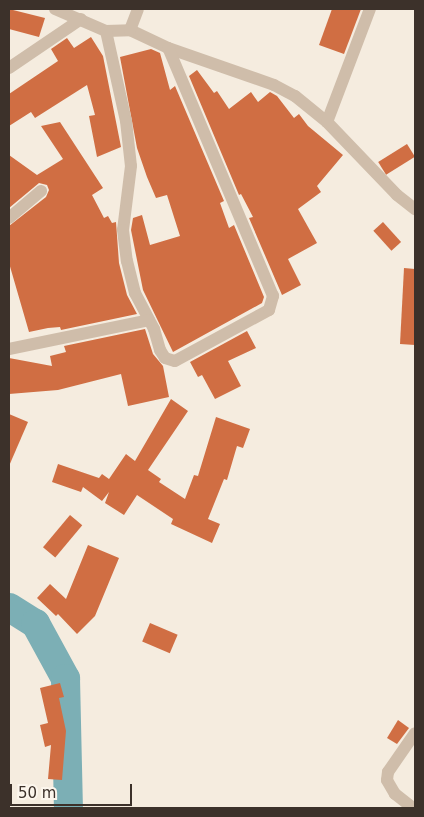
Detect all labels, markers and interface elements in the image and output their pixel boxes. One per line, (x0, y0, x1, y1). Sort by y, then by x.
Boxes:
scale bar (12, 774, 135, 806)
text: 50 m (18, 784, 56, 802)

